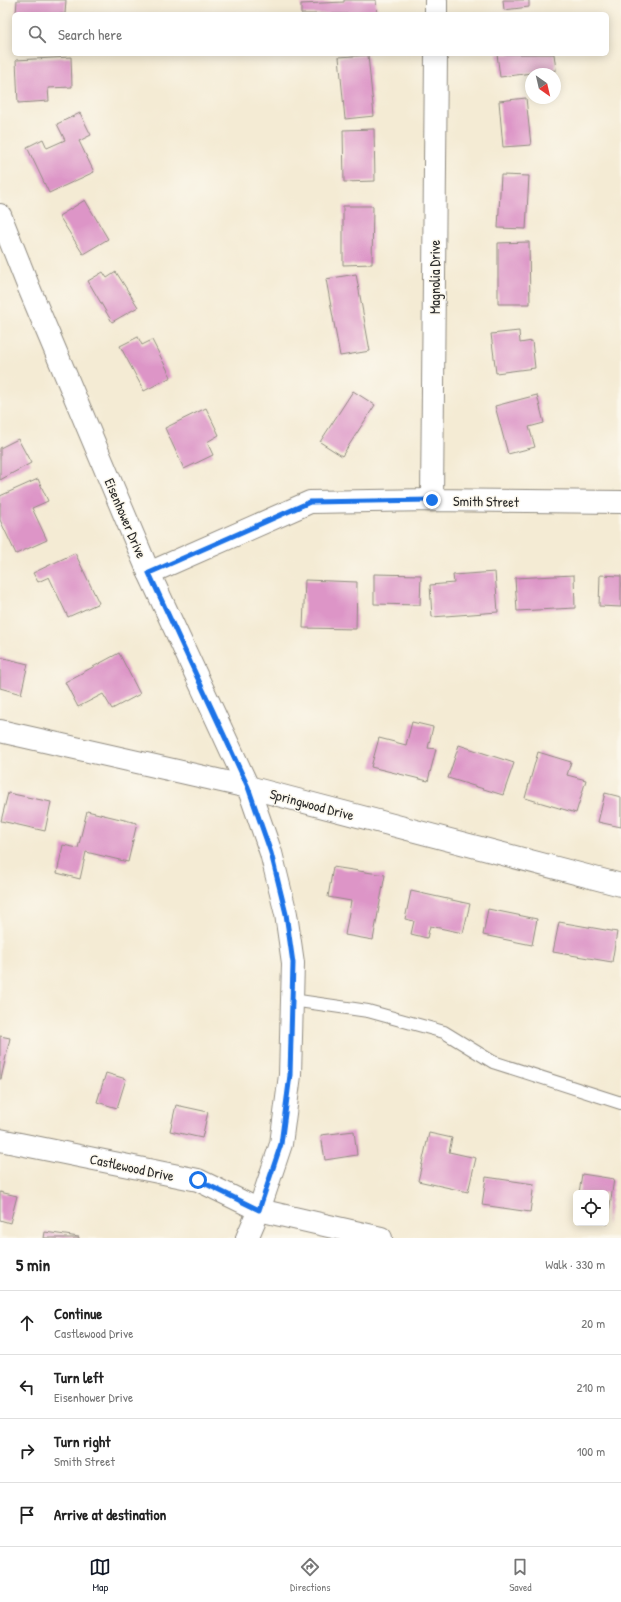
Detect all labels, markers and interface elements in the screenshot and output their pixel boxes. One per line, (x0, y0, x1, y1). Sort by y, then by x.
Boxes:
search box (12, 12, 609, 56)
icon: search (26, 23, 48, 45)
text: Search here (58, 24, 122, 45)
north arrow (525, 68, 561, 104)
street label: Magnolia Drive (425, 240, 445, 314)
street label: Eisenhower Drive (101, 475, 152, 561)
route end (423, 491, 441, 509)
street label: Smith Street (453, 491, 519, 511)
street label: Springwood Drive (268, 784, 357, 825)
street label: Castlewood Drive (88, 1149, 176, 1185)
route start (189, 1171, 207, 1189)
map controls (573, 1190, 609, 1226)
button: locate (573, 1190, 609, 1226)
text: 5 min (16, 1253, 50, 1276)
text: Walk · 330 m (545, 1255, 605, 1273)
text: Continue (54, 1303, 102, 1324)
icon: ahead (16, 1312, 38, 1334)
text: 20 m (581, 1314, 605, 1332)
text: Castlewood Drive (54, 1324, 133, 1342)
text: Turn left (54, 1367, 104, 1388)
icon: left (16, 1376, 38, 1398)
text: 210 m (577, 1378, 605, 1396)
text: Eisenhower Drive (54, 1388, 133, 1406)
text: Turn right (54, 1431, 110, 1452)
icon: right (16, 1440, 38, 1462)
text: 100 m (577, 1442, 605, 1460)
text: Smith Street (54, 1452, 115, 1470)
icon: arrive (16, 1504, 38, 1526)
text: Arrive at destination (54, 1504, 166, 1525)
tab: Map (89, 1556, 111, 1594)
tab: Directions (290, 1556, 331, 1594)
tab: Saved (509, 1556, 532, 1594)

